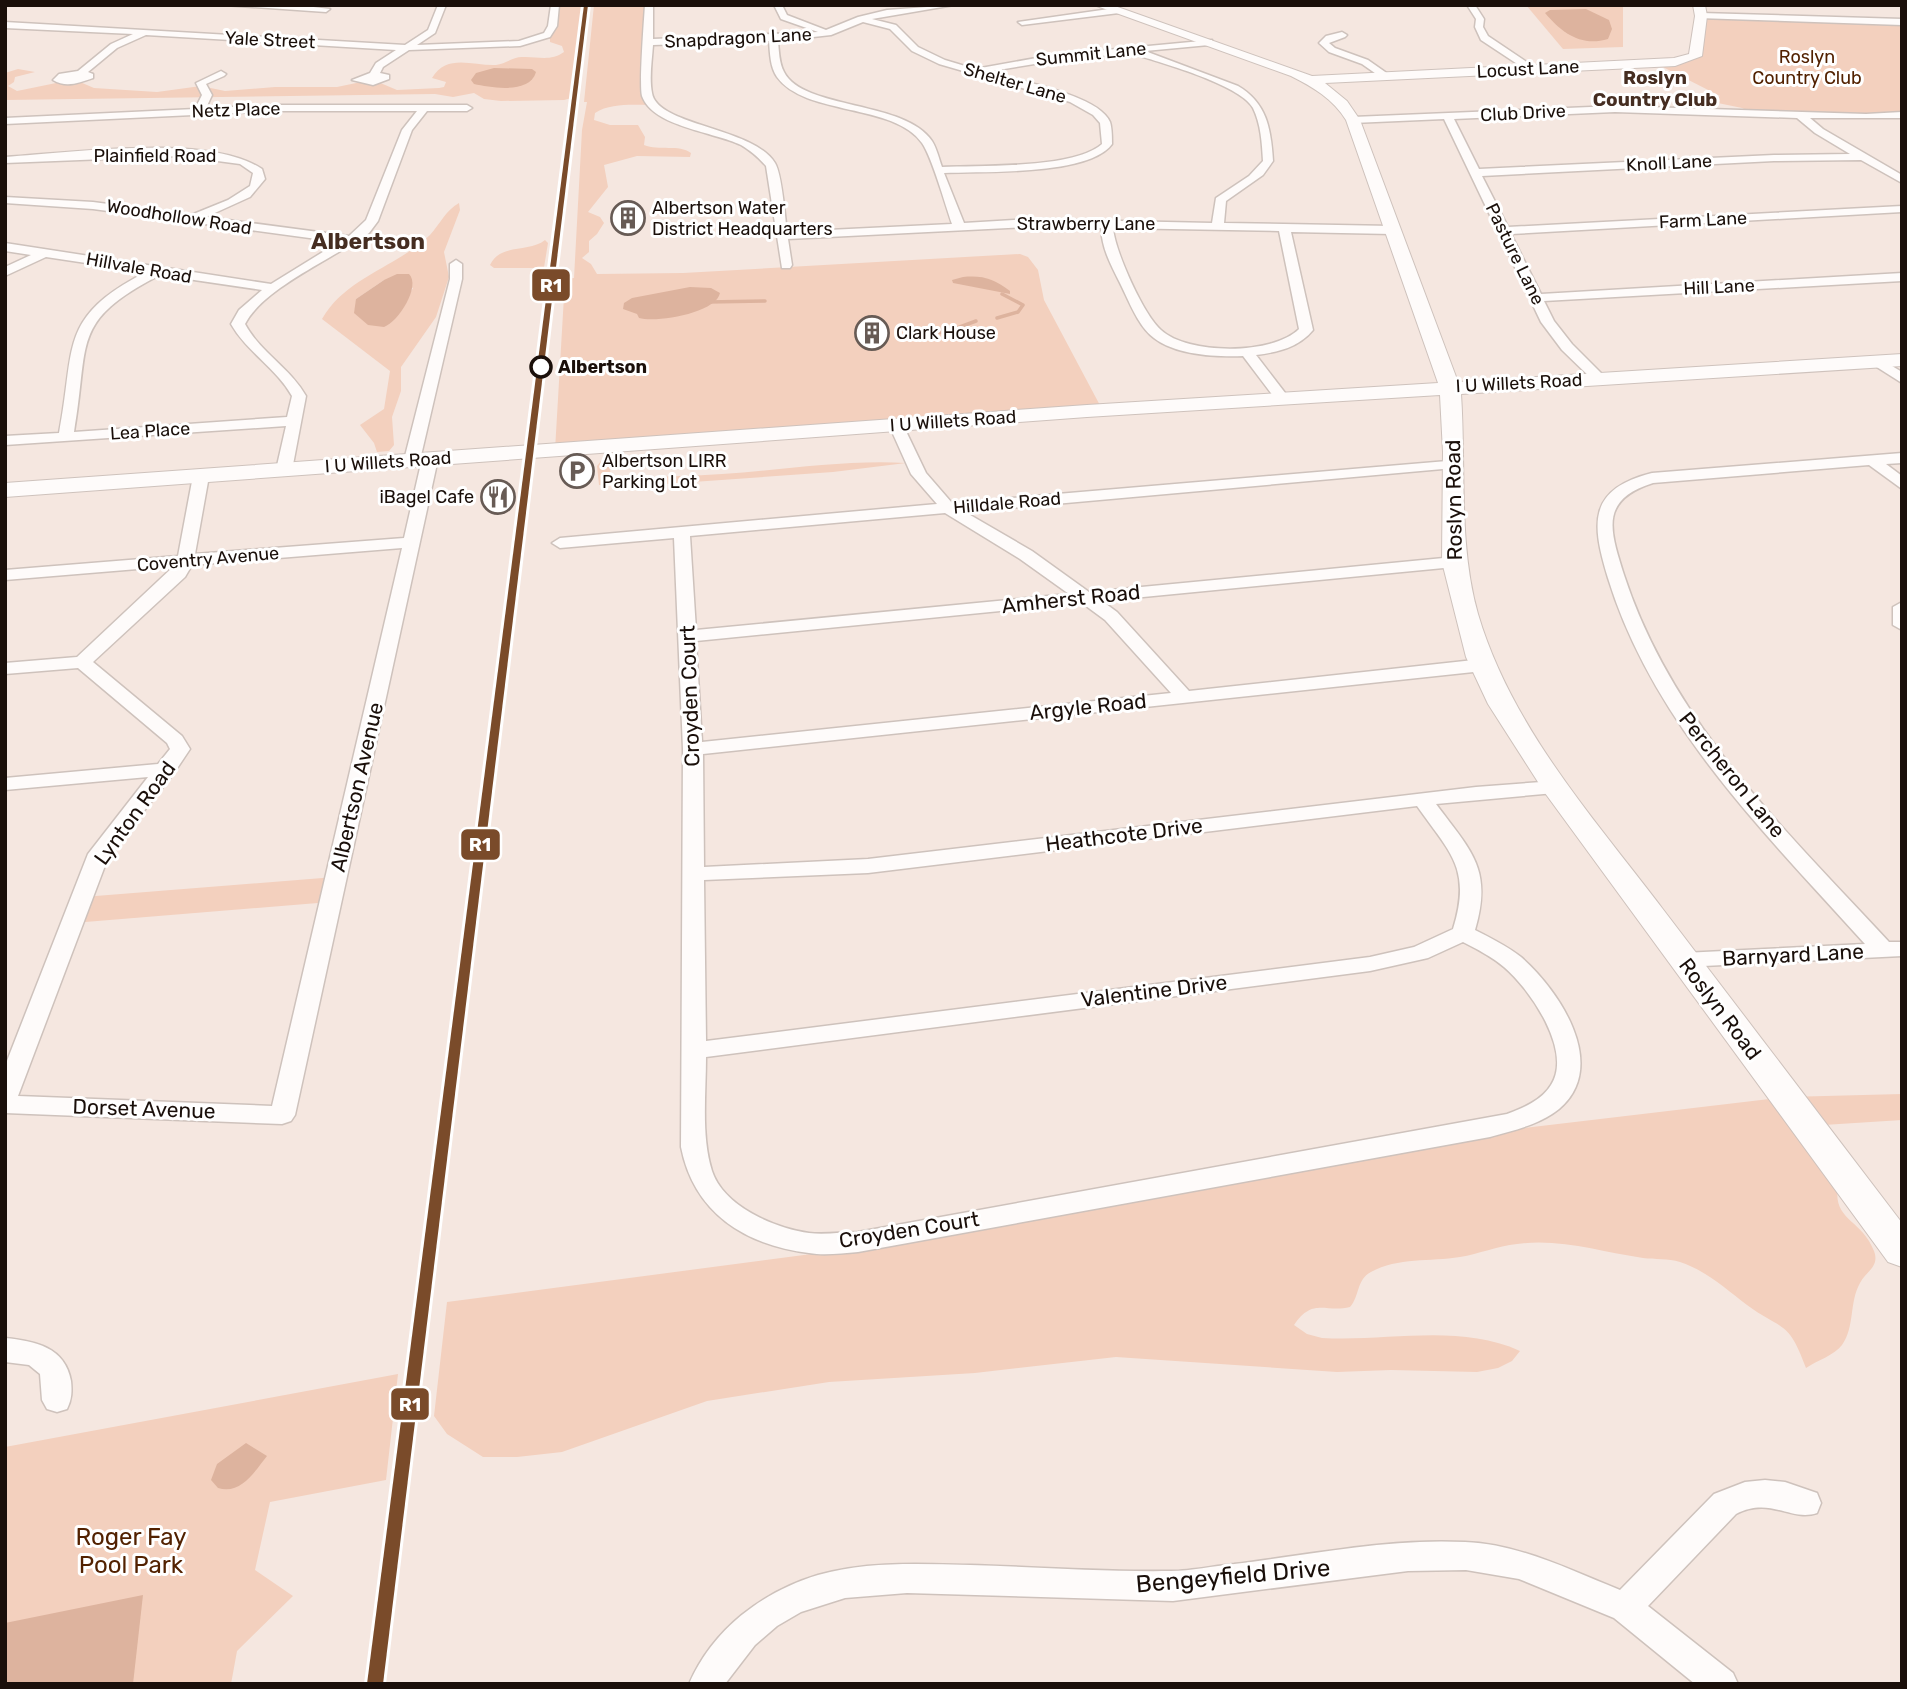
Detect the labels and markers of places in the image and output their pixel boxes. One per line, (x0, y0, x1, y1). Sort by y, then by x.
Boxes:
place label: Albertson Water District Headquarters (652, 197, 833, 240)
building icon: Albertson Water District Headquarters (609, 199, 647, 237)
building icon: Clark House (853, 314, 891, 352)
place label: Clark House (896, 322, 996, 344)
marker: Albertson (530, 356, 552, 378)
place label: Albertson (558, 356, 647, 378)
place label: Albertson LIRR Parking Lot (602, 450, 727, 493)
parking icon: Albertson LIRR Parking Lot (558, 452, 596, 490)
restaurant icon: iBagel Cafe (479, 478, 517, 516)
place label: iBagel Cafe (379, 486, 474, 508)

